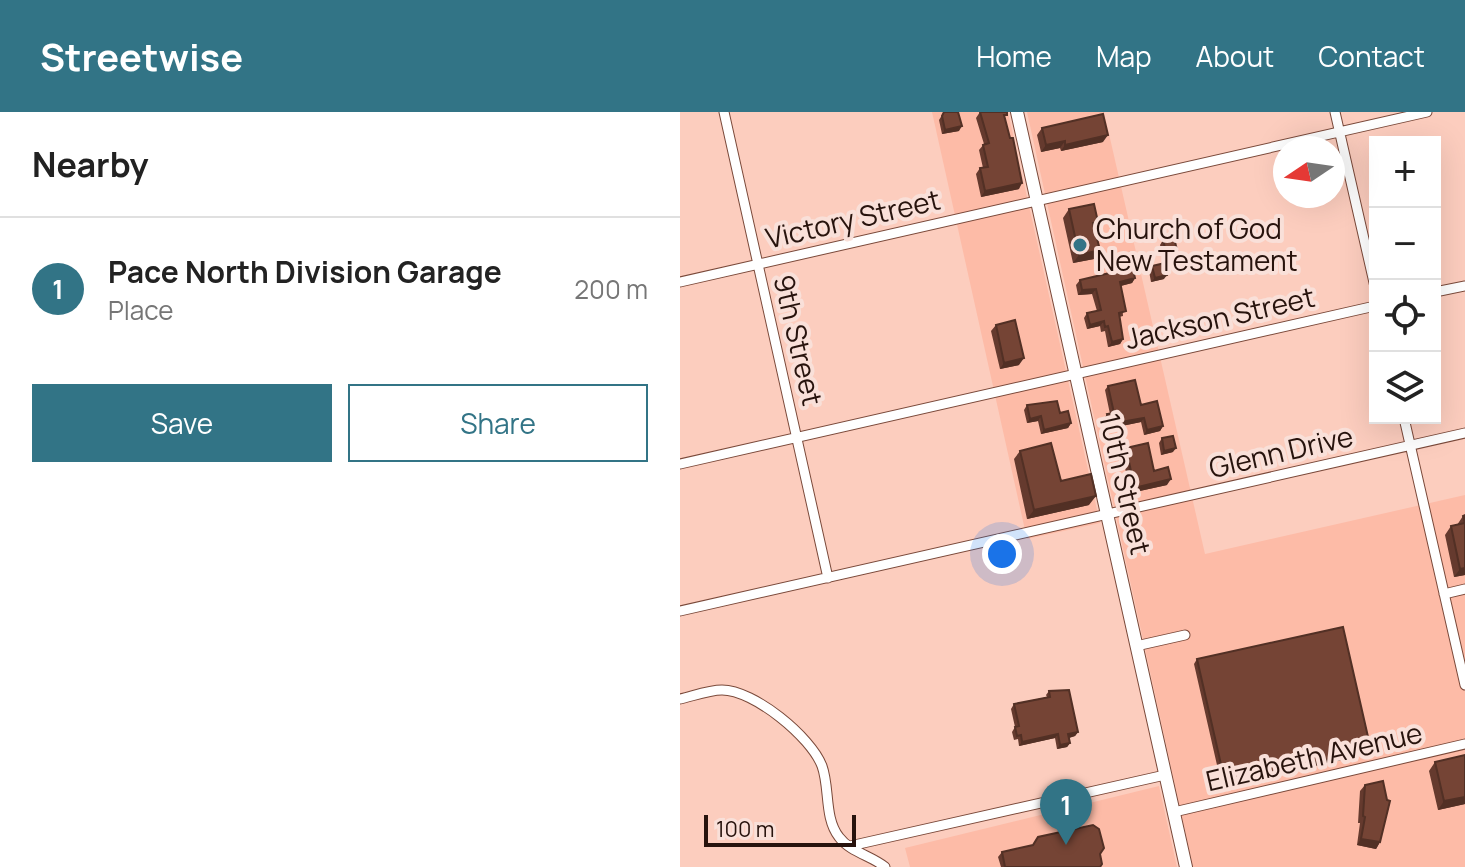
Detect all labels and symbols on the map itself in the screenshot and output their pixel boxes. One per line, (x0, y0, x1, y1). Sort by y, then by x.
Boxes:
north arrow (1273, 136, 1345, 208)
street label: Victory Street (762, 179, 944, 257)
place label: Church of God New Testament (1096, 209, 1298, 279)
marker: Church of God New Testament (1071, 236, 1089, 254)
street label: 9th Street (765, 271, 832, 409)
street label: Jackson Street (1121, 277, 1318, 357)
street label: 10th Street (1091, 409, 1161, 558)
street label: Glenn Drive (1205, 416, 1356, 486)
your location (982, 534, 1022, 574)
street label: Elizabeth Avenue (1202, 713, 1426, 799)
pin: 1 (1040, 779, 1092, 845)
scale bar (704, 811, 856, 847)

